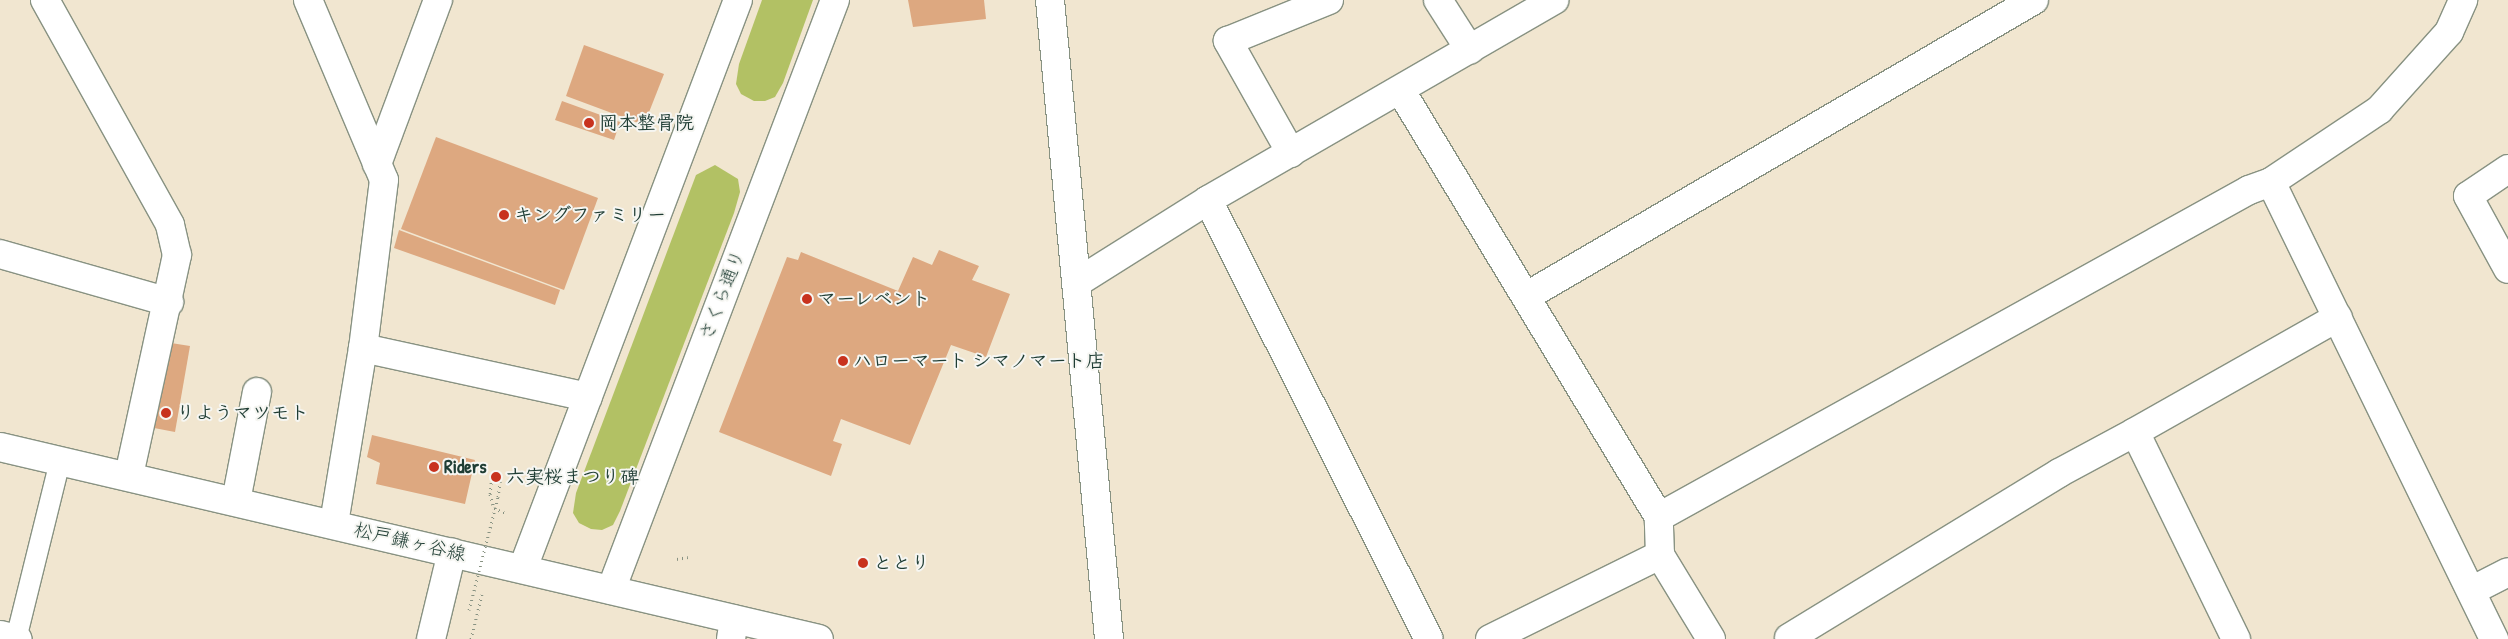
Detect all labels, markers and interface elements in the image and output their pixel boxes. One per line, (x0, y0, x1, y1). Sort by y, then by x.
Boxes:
place label: 岡本整骨院 (599, 112, 694, 134)
marker: 岡本整骨院 (583, 117, 595, 129)
place label: キングファミリー (514, 204, 666, 226)
marker: キングファミリー (498, 209, 510, 221)
street label: さくら通り (694, 247, 750, 343)
place label: マーレベント (817, 288, 931, 310)
marker: マーレベント (801, 293, 813, 305)
place label: ハローマート シマノマート店 (853, 350, 1104, 372)
marker: ハローマート シマノマート店 (837, 355, 849, 367)
place label: りようマツモト (176, 402, 309, 424)
marker: りようマツモト (160, 407, 172, 419)
place label: Riders (444, 456, 486, 478)
marker: Riders (428, 461, 440, 473)
place label: 六実桜まつり碑 (506, 466, 639, 488)
marker: 六実桜まつり碑 (490, 471, 502, 483)
street label: 松戸鎌ヶ谷線 (352, 518, 468, 566)
place label: ととり (873, 552, 930, 574)
marker: ととり (857, 557, 869, 569)

